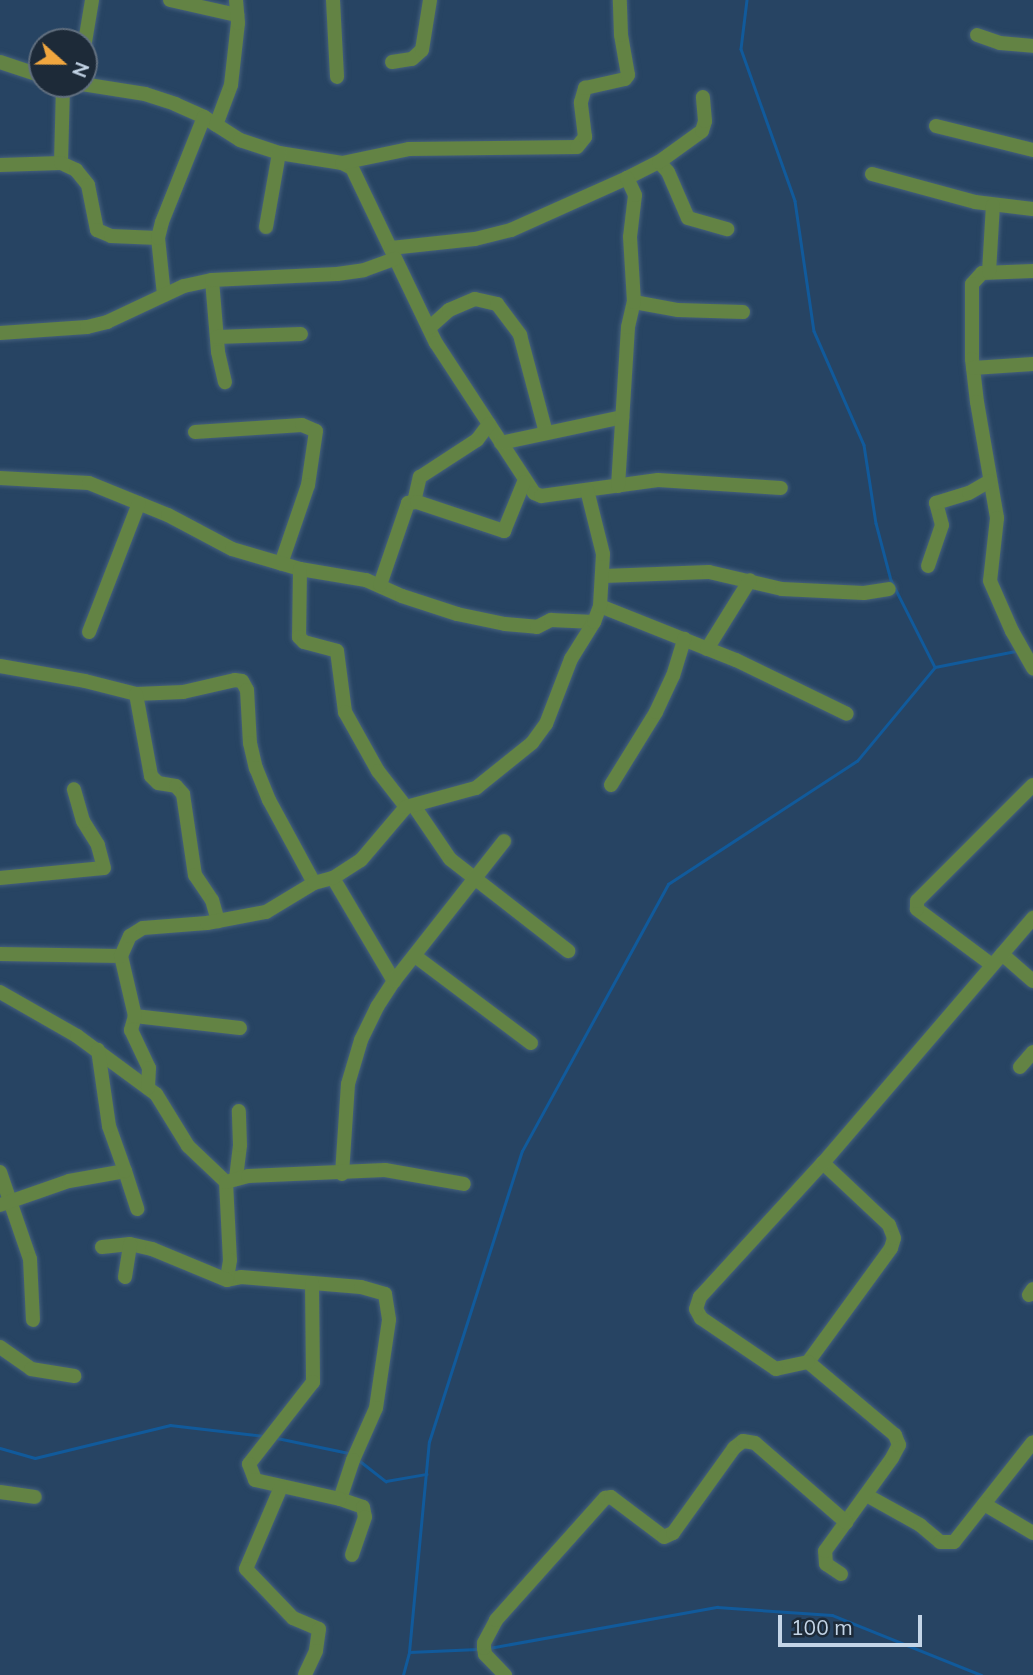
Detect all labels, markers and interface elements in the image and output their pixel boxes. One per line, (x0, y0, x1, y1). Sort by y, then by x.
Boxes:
north arrow (28, 28, 98, 98)
text: N (67, 59, 95, 81)
scale bar (781, 1602, 925, 1646)
text: 100 m (791, 1614, 853, 1640)

